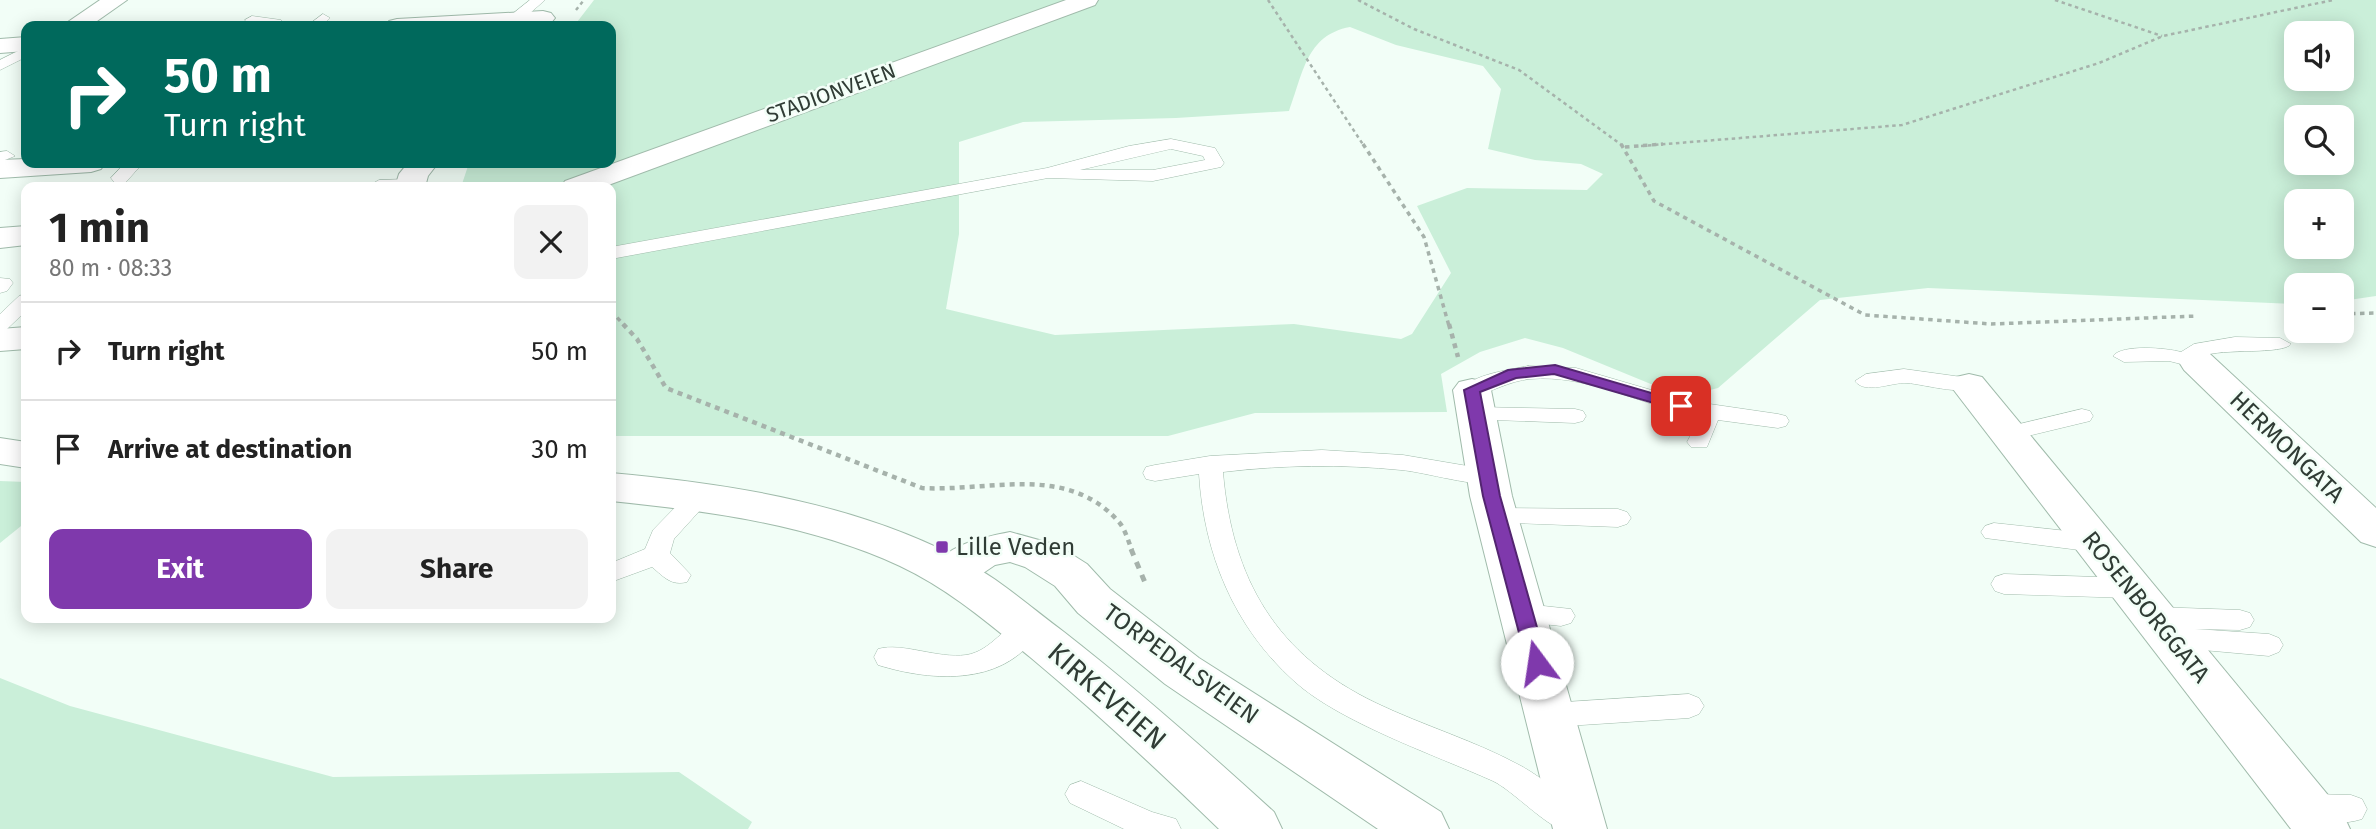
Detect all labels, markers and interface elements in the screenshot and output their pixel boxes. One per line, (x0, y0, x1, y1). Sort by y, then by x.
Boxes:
map controls (2284, 21, 2354, 343)
button: sound (2284, 21, 2354, 91)
text: 50 m (164, 46, 272, 105)
icon: right (49, 49, 140, 140)
street label: STADIONVEIEN (763, 58, 899, 128)
button: search (2284, 105, 2354, 175)
text: Turn right (164, 106, 306, 144)
button: + (2284, 189, 2354, 259)
text: 1 min (49, 203, 150, 253)
button: close (514, 205, 588, 279)
text: 80 m · 08:33 (49, 254, 172, 282)
button: − (2284, 273, 2354, 343)
icon: right (49, 332, 87, 370)
text: Turn right (108, 336, 225, 367)
text: 50 m (531, 336, 588, 367)
pin (1651, 376, 1711, 436)
street label: HERMONGATA (2224, 386, 2350, 509)
icon: arrive (1662, 387, 1700, 425)
icon: arrive (49, 430, 87, 468)
text: Arrive at destination (108, 434, 352, 465)
text: 30 m (531, 434, 588, 465)
street label: ROSENBORGGATA (2076, 526, 2216, 688)
button: Exit (49, 529, 312, 609)
button: Share (326, 529, 588, 609)
place label: Lille Veden (956, 533, 1075, 561)
marker: Lille Veden (934, 539, 950, 555)
street label: TORPEDALSVEIEN (1098, 598, 1264, 730)
position arrow (1500, 626, 1574, 700)
street label: KIRKEVEIEN (1041, 636, 1173, 756)

